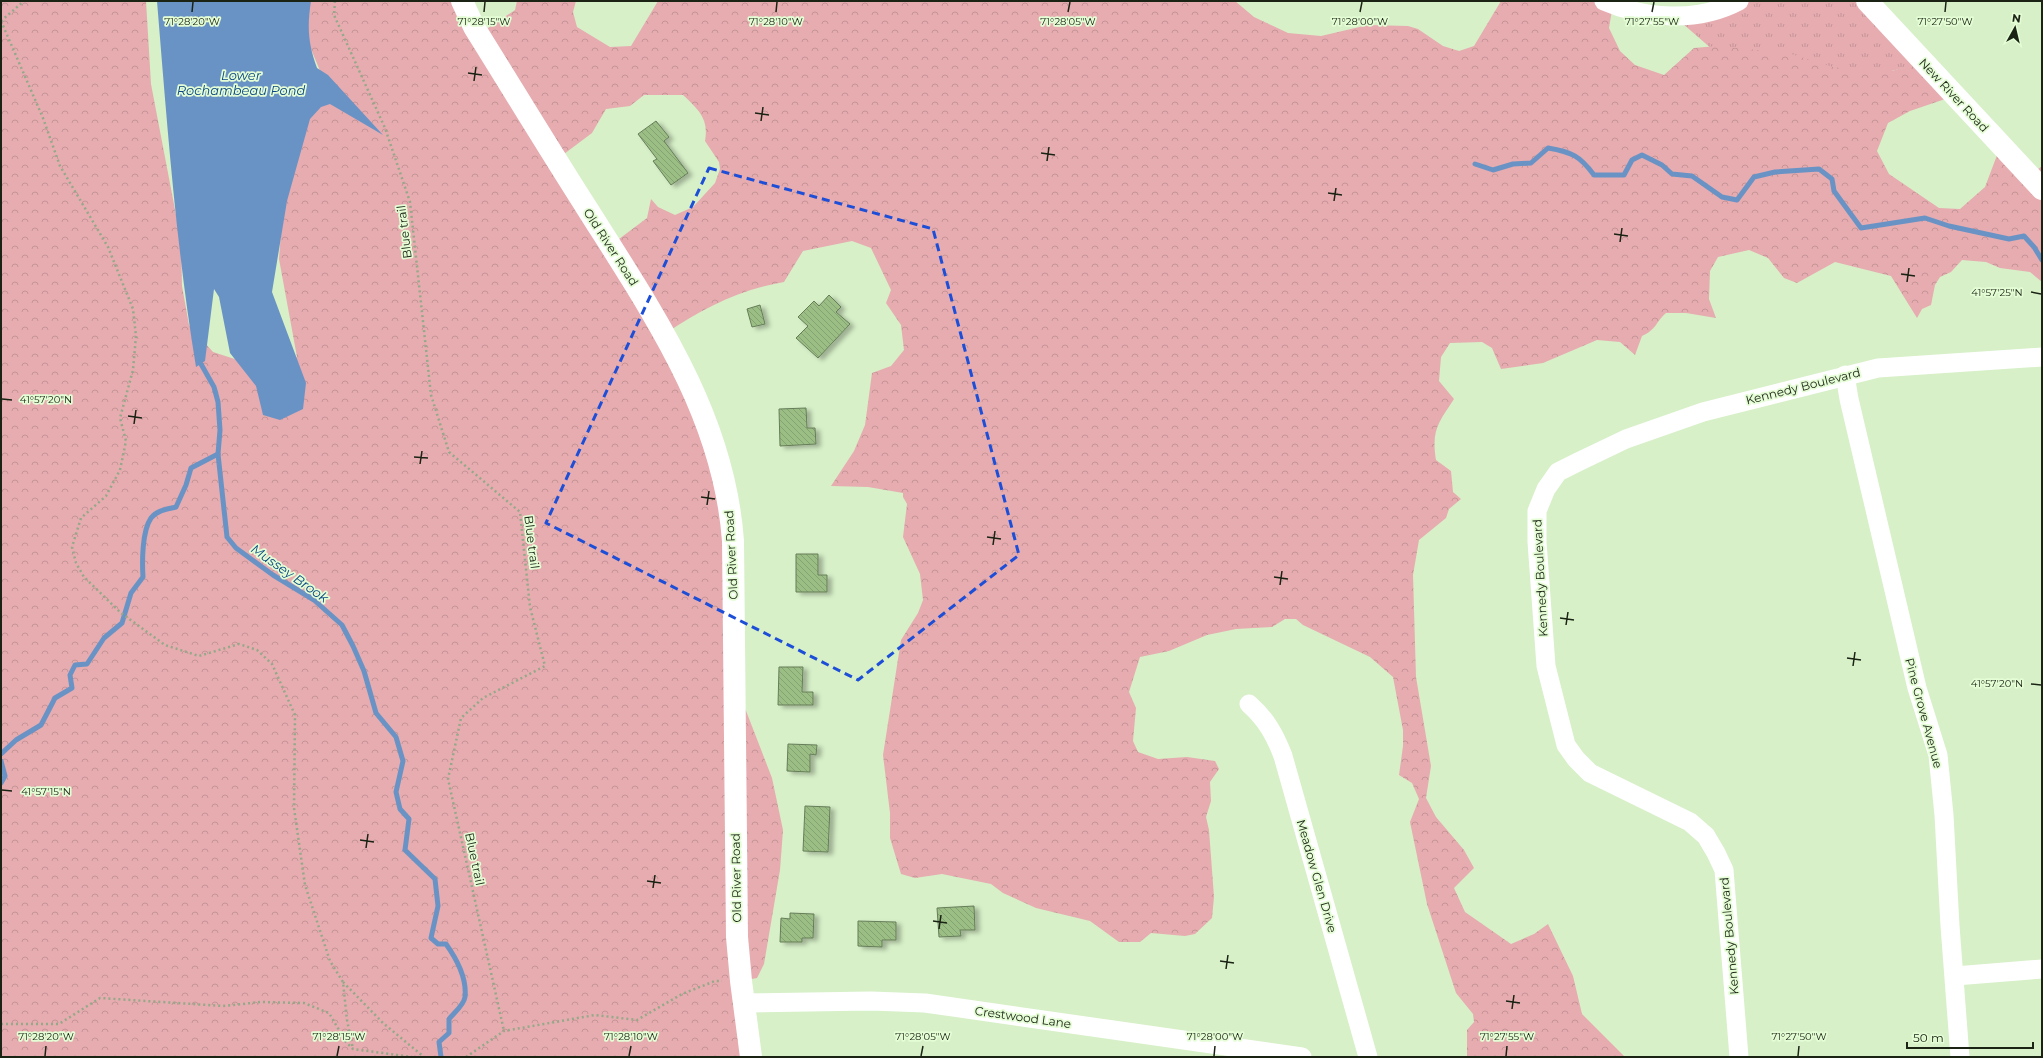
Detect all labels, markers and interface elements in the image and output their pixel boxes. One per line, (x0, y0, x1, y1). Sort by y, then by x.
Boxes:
north arrow (1995, 8, 2035, 48)
text: N (2011, 11, 2022, 26)
text: 71°28'20"W (164, 15, 220, 28)
text: 71°28'15"W (458, 15, 510, 28)
text: 71°28'10"W (749, 15, 803, 28)
text: 71°28'05"W (1040, 15, 1096, 28)
text: 71°28'00"W (1332, 15, 1388, 28)
text: 71°27'55"W (1625, 15, 1679, 28)
text: 71°27'50"W (1917, 15, 1973, 28)
street label: New River Road (1916, 55, 1992, 135)
water label: Lower Rochambeau Pond (177, 67, 306, 98)
street label: Blue trail (393, 205, 415, 259)
street label: Old River Road (580, 205, 642, 289)
text: 41°57'25"N (1971, 286, 2023, 299)
street label: Kennedy Boulevard (1744, 364, 1862, 408)
text: 41°57'20"N (20, 393, 72, 406)
street label: Old River Road (721, 510, 741, 600)
street label: Blue trail (521, 515, 543, 569)
street label: Kennedy Boulevard (1529, 519, 1551, 637)
water label: Mussey Brook (248, 540, 333, 606)
street label: Pine Grove Avenue (1902, 656, 1946, 770)
text: 41°57'20"N (1971, 677, 2023, 690)
text: 41°57'15"N (21, 785, 71, 798)
street label: Meadow Glen Drive (1294, 818, 1340, 934)
street label: Blue trail (462, 831, 488, 887)
street label: Old River Road (728, 833, 744, 923)
street label: Kennedy Boulevard (1716, 877, 1742, 995)
street label: Crestwood Lane (974, 1003, 1072, 1031)
scale bar (1907, 1024, 2033, 1050)
text: 71°28'20"W (18, 1030, 74, 1043)
text: 71°28'15"W (313, 1030, 365, 1043)
text: 71°28'10"W (604, 1030, 658, 1043)
text: 71°28'05"W (895, 1030, 951, 1043)
text: 71°28'00"W (1187, 1030, 1243, 1043)
text: 71°27'55"W (1480, 1030, 1534, 1043)
text: 71°27'50"W (1771, 1030, 1827, 1043)
text: 50 m (1913, 1030, 1944, 1045)

